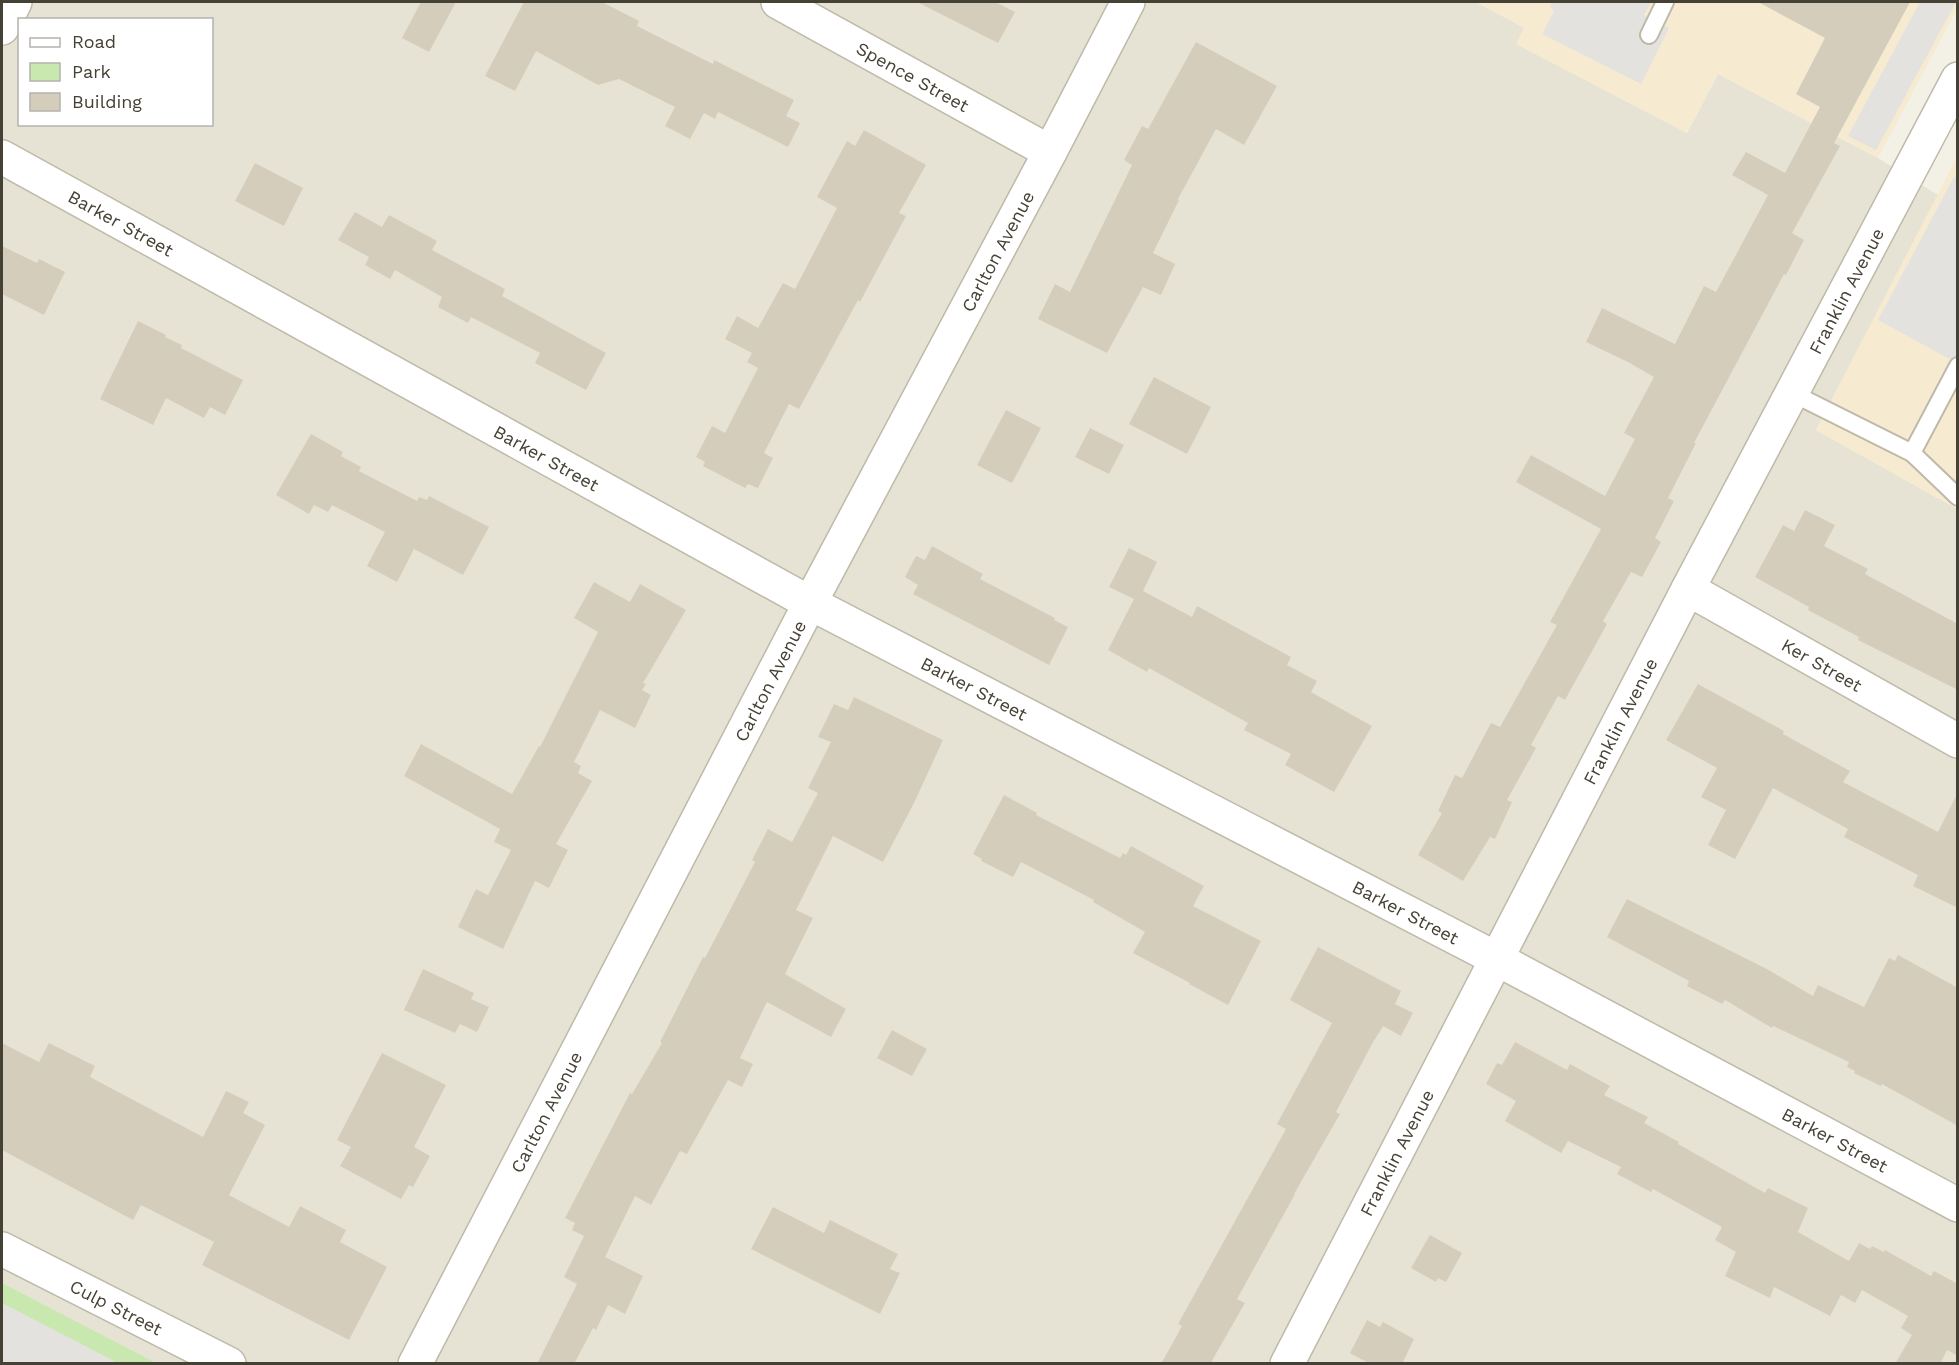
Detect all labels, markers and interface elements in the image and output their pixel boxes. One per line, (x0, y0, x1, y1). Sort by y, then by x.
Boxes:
legend (18, 18, 213, 126)
text: Road (72, 31, 116, 52)
street label: Spence Street (853, 37, 973, 116)
text: Park (72, 61, 111, 82)
text: Building (72, 91, 142, 112)
street label: Barker Street (65, 185, 178, 260)
street label: Carlton Avenue (957, 187, 1038, 315)
street label: Franklin Avenue (1804, 224, 1888, 357)
street label: Barker Street (490, 420, 603, 495)
street label: Carlton Avenue (730, 616, 810, 745)
street label: Ker Street (1778, 634, 1866, 696)
street label: Barker Street (918, 652, 1031, 725)
street label: Franklin Avenue (1578, 654, 1661, 788)
street label: Barker Street (1349, 876, 1463, 948)
street label: Carlton Avenue (506, 1048, 586, 1176)
street label: Franklin Avenue (1355, 1086, 1438, 1219)
street label: Barker Street (1779, 1103, 1892, 1176)
street label: Culp Street (67, 1275, 166, 1339)

